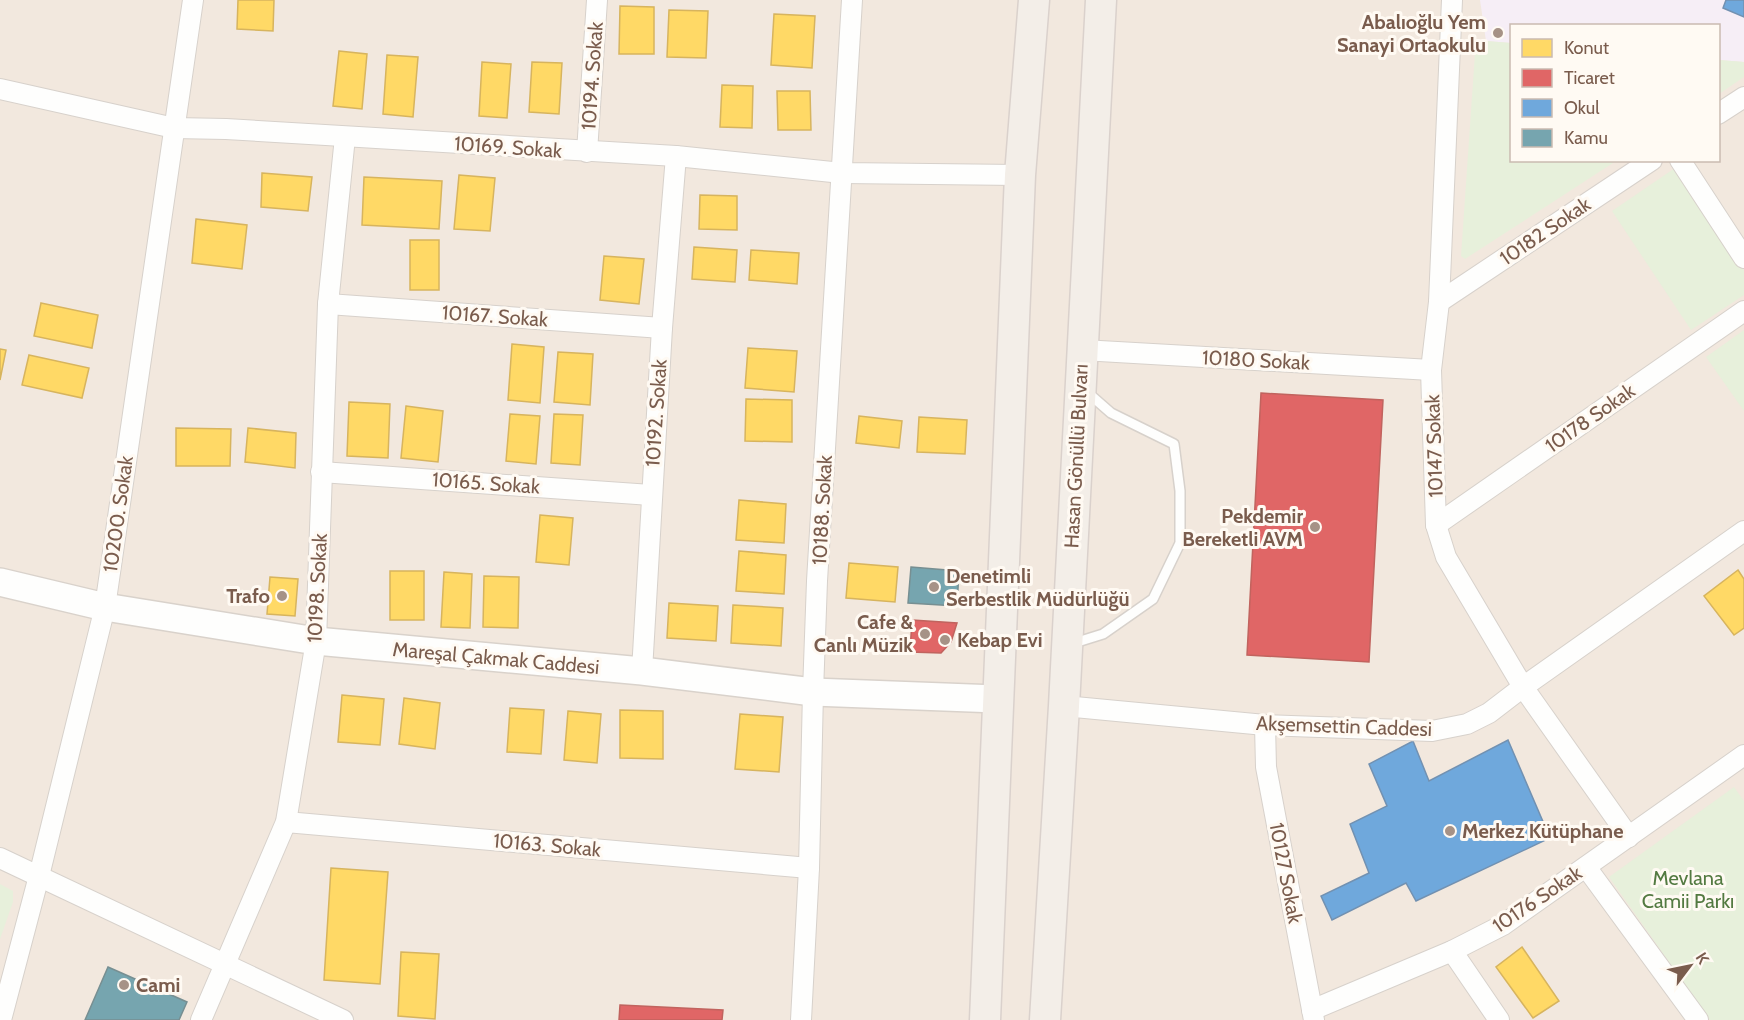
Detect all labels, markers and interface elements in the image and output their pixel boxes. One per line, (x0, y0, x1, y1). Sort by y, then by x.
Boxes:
place label: Abalıoğlu Yem Sanayi Ortaokulu (1337, 10, 1486, 57)
street label: 10194. Sokak (576, 21, 608, 131)
legend (1510, 24, 1720, 162)
marker: Abalıoğlu Yem Sanayi Ortaokulu (1491, 26, 1505, 40)
text: Konut (1564, 37, 1609, 59)
text: Ticaret (1564, 67, 1615, 89)
text: Okul (1564, 97, 1600, 119)
text: Kamu (1564, 127, 1608, 149)
street label: 10169. Sokak (453, 131, 563, 163)
street label: 10182 Sokak (1495, 192, 1595, 270)
street label: 10167. Sokak (441, 300, 549, 332)
street label: 10180 Sokak (1202, 345, 1310, 375)
street label: 10192. Sokak (640, 358, 672, 468)
street label: Hasan Gönüllü Bulvarı (1059, 363, 1093, 549)
street label: 10178 Sokak (1541, 378, 1639, 458)
street label: 10147 Sokak (1420, 394, 1448, 498)
street label: 10200. Sokak (98, 454, 138, 574)
street label: 10188. Sokak (807, 454, 837, 566)
street label: 10165. Sokak (431, 467, 541, 499)
place label: Pekdemir Bereketli AVM (1182, 504, 1303, 551)
marker: Pekdemir Bereketli AVM (1308, 520, 1322, 534)
street label: 10198. Sokak (302, 533, 332, 643)
place label: Denetimli Serbestlik Müdürlüğü (946, 564, 1130, 611)
marker: Denetimli Serbestlik Müdürlüğü (927, 580, 941, 594)
place label: Trafo (226, 584, 270, 608)
marker: Trafo (275, 589, 289, 603)
place label: Cafe & Canlı Müzik (814, 610, 913, 657)
marker: Cafe & Canlı Müzik (918, 627, 932, 641)
place label: Kebap Evi (957, 628, 1043, 652)
marker: Kebap Evi (938, 633, 952, 647)
street label: Mareşal Çakmak Caddesi (392, 637, 600, 679)
street label: Akşemsettin Caddesi (1256, 711, 1432, 741)
place label: Merkez Kütüphane (1462, 819, 1623, 843)
street label: 10127 Sokak (1264, 821, 1308, 925)
marker: Merkez Kütüphane (1443, 824, 1457, 838)
street label: 10163. Sokak (492, 828, 602, 862)
street label: 10176 Sokak (1488, 860, 1586, 938)
park label: Mevlana Camii Parkı (1642, 866, 1734, 913)
north arrow (1660, 936, 1720, 996)
text: K (1692, 949, 1713, 968)
place label: Cami (136, 973, 180, 997)
marker: Cami (117, 978, 131, 992)

